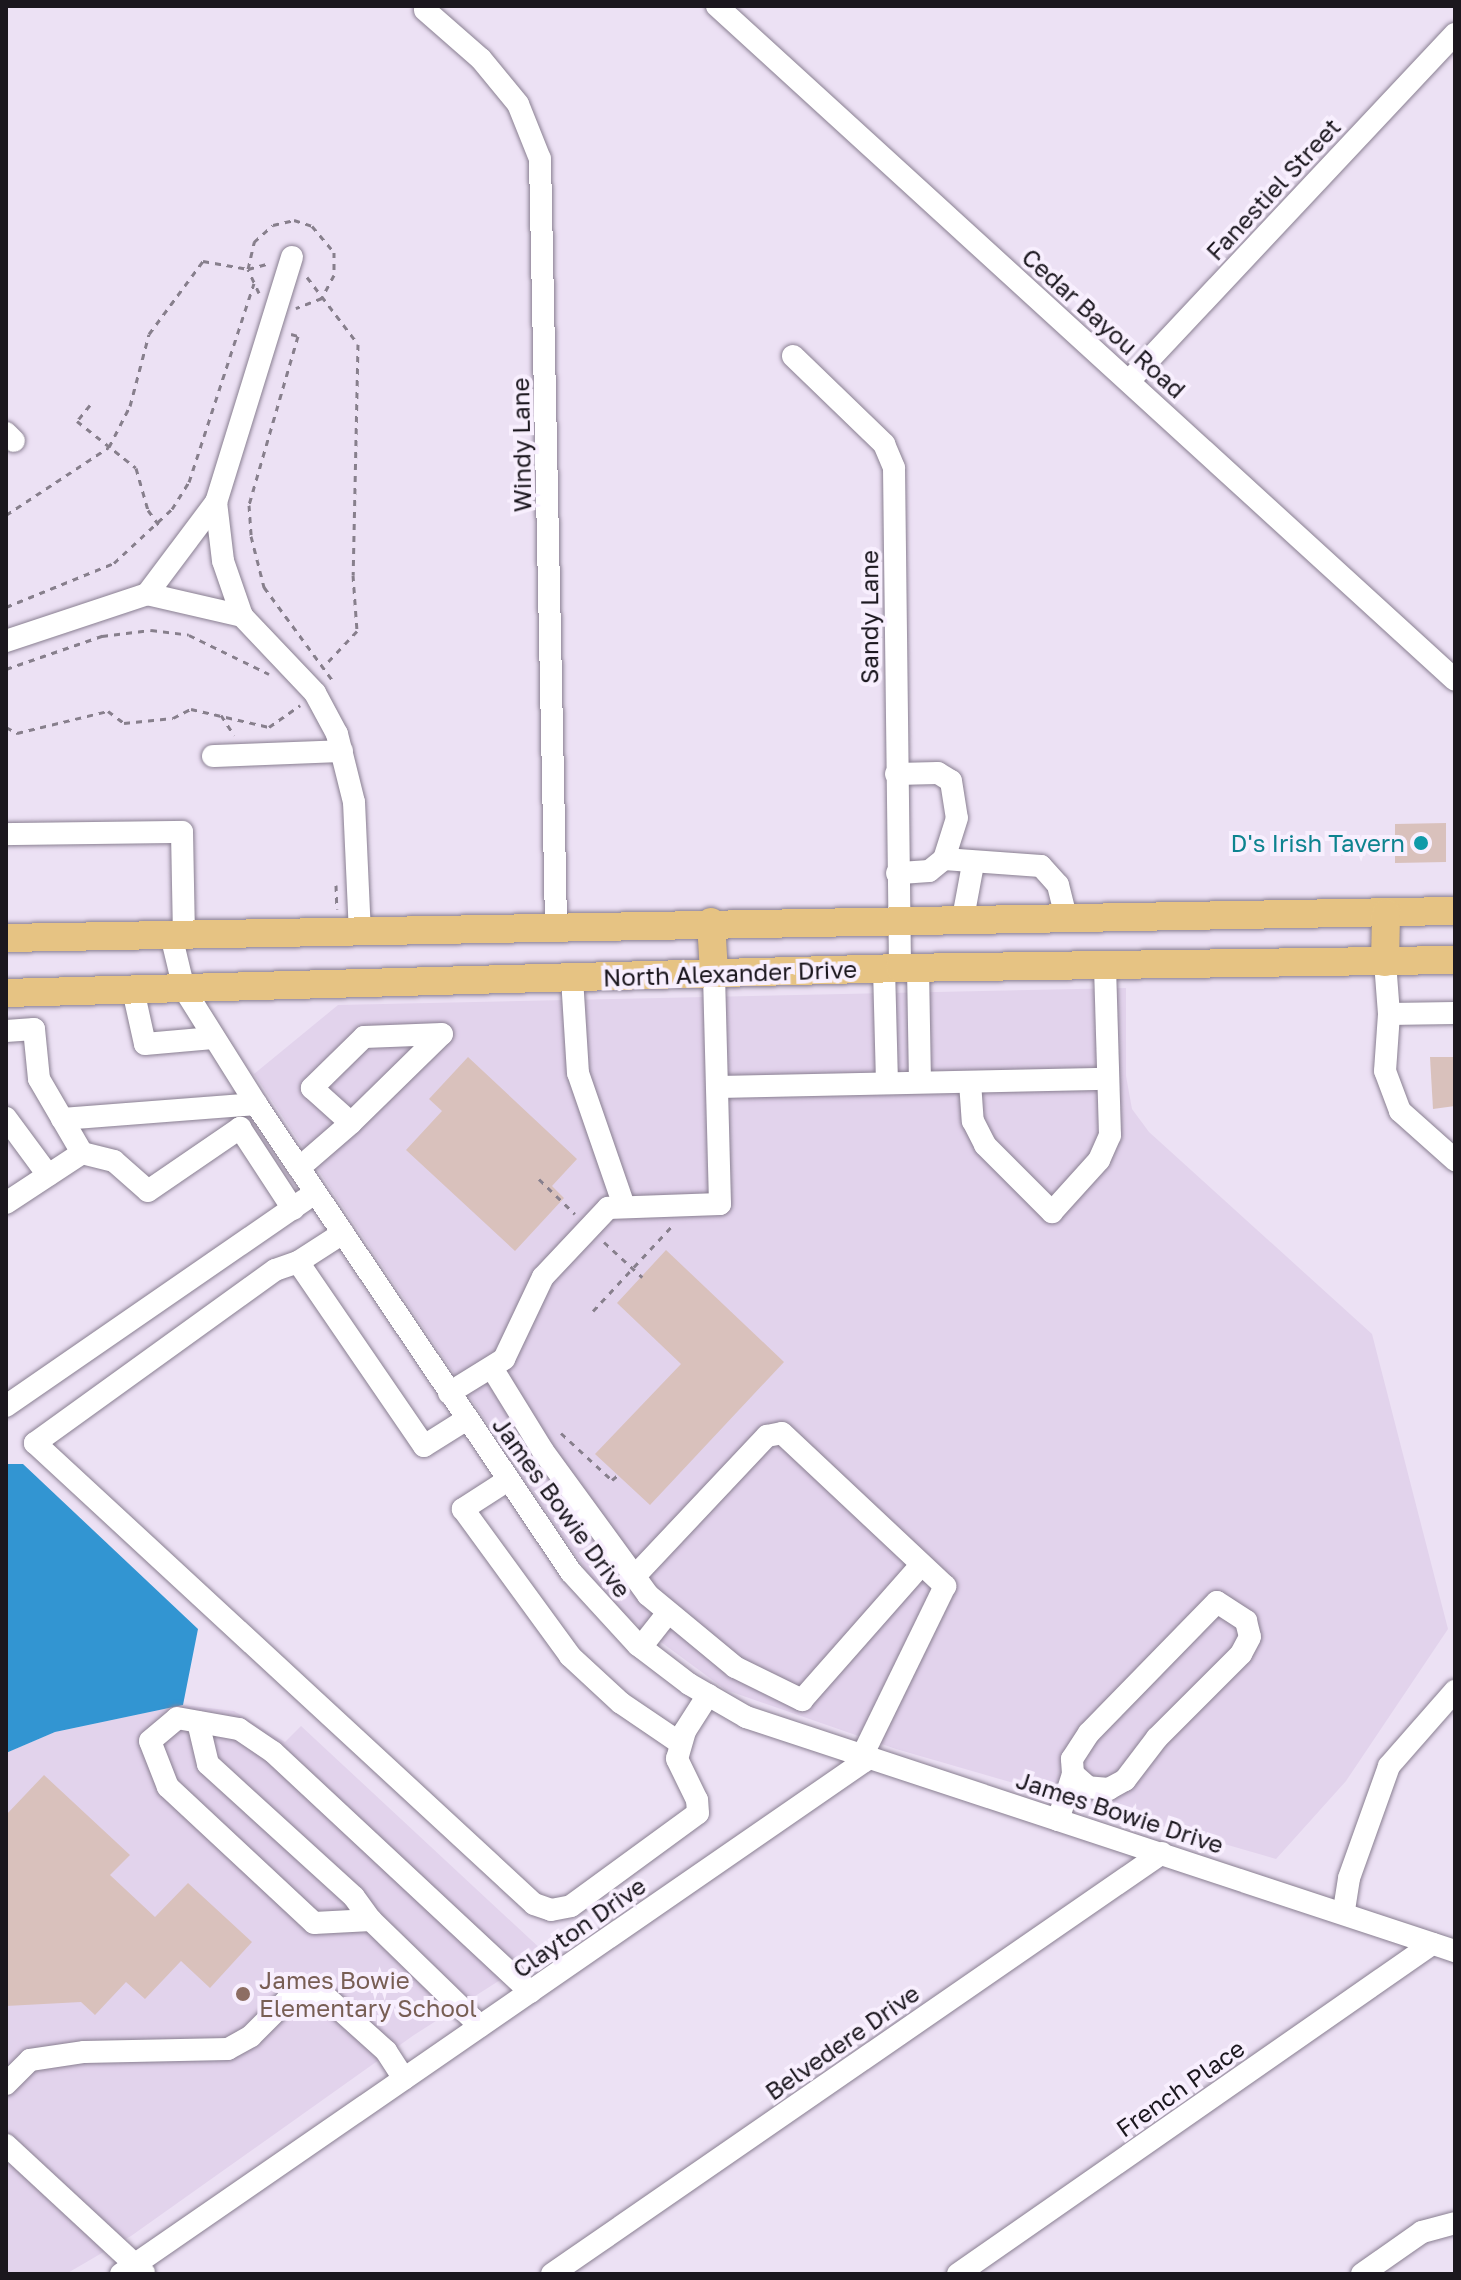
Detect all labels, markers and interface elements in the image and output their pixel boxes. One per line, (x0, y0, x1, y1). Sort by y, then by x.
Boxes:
street label: Fanestiel Street (1200, 112, 1346, 266)
street label: Cedar Bayou Road (1016, 242, 1192, 404)
street label: Windy Lane (505, 377, 537, 513)
street label: Sandy Lane (855, 550, 883, 684)
place label: D's Irish Tavern (1231, 829, 1405, 857)
marker: D's Irish Tavern (1412, 834, 1430, 852)
street label: North Alexander Drive (603, 954, 857, 992)
street label: James Bowie Drive (487, 1411, 637, 1603)
street label: James Bowie Drive (1013, 1765, 1227, 1859)
street label: Clayton Drive (507, 1871, 651, 1983)
place label: James Bowie Elementary School (259, 1966, 477, 2022)
street label: Belvedere Drive (759, 1978, 925, 2106)
marker: James Bowie Elementary School (234, 1985, 252, 2003)
street label: French Place (1110, 2033, 1250, 2143)

